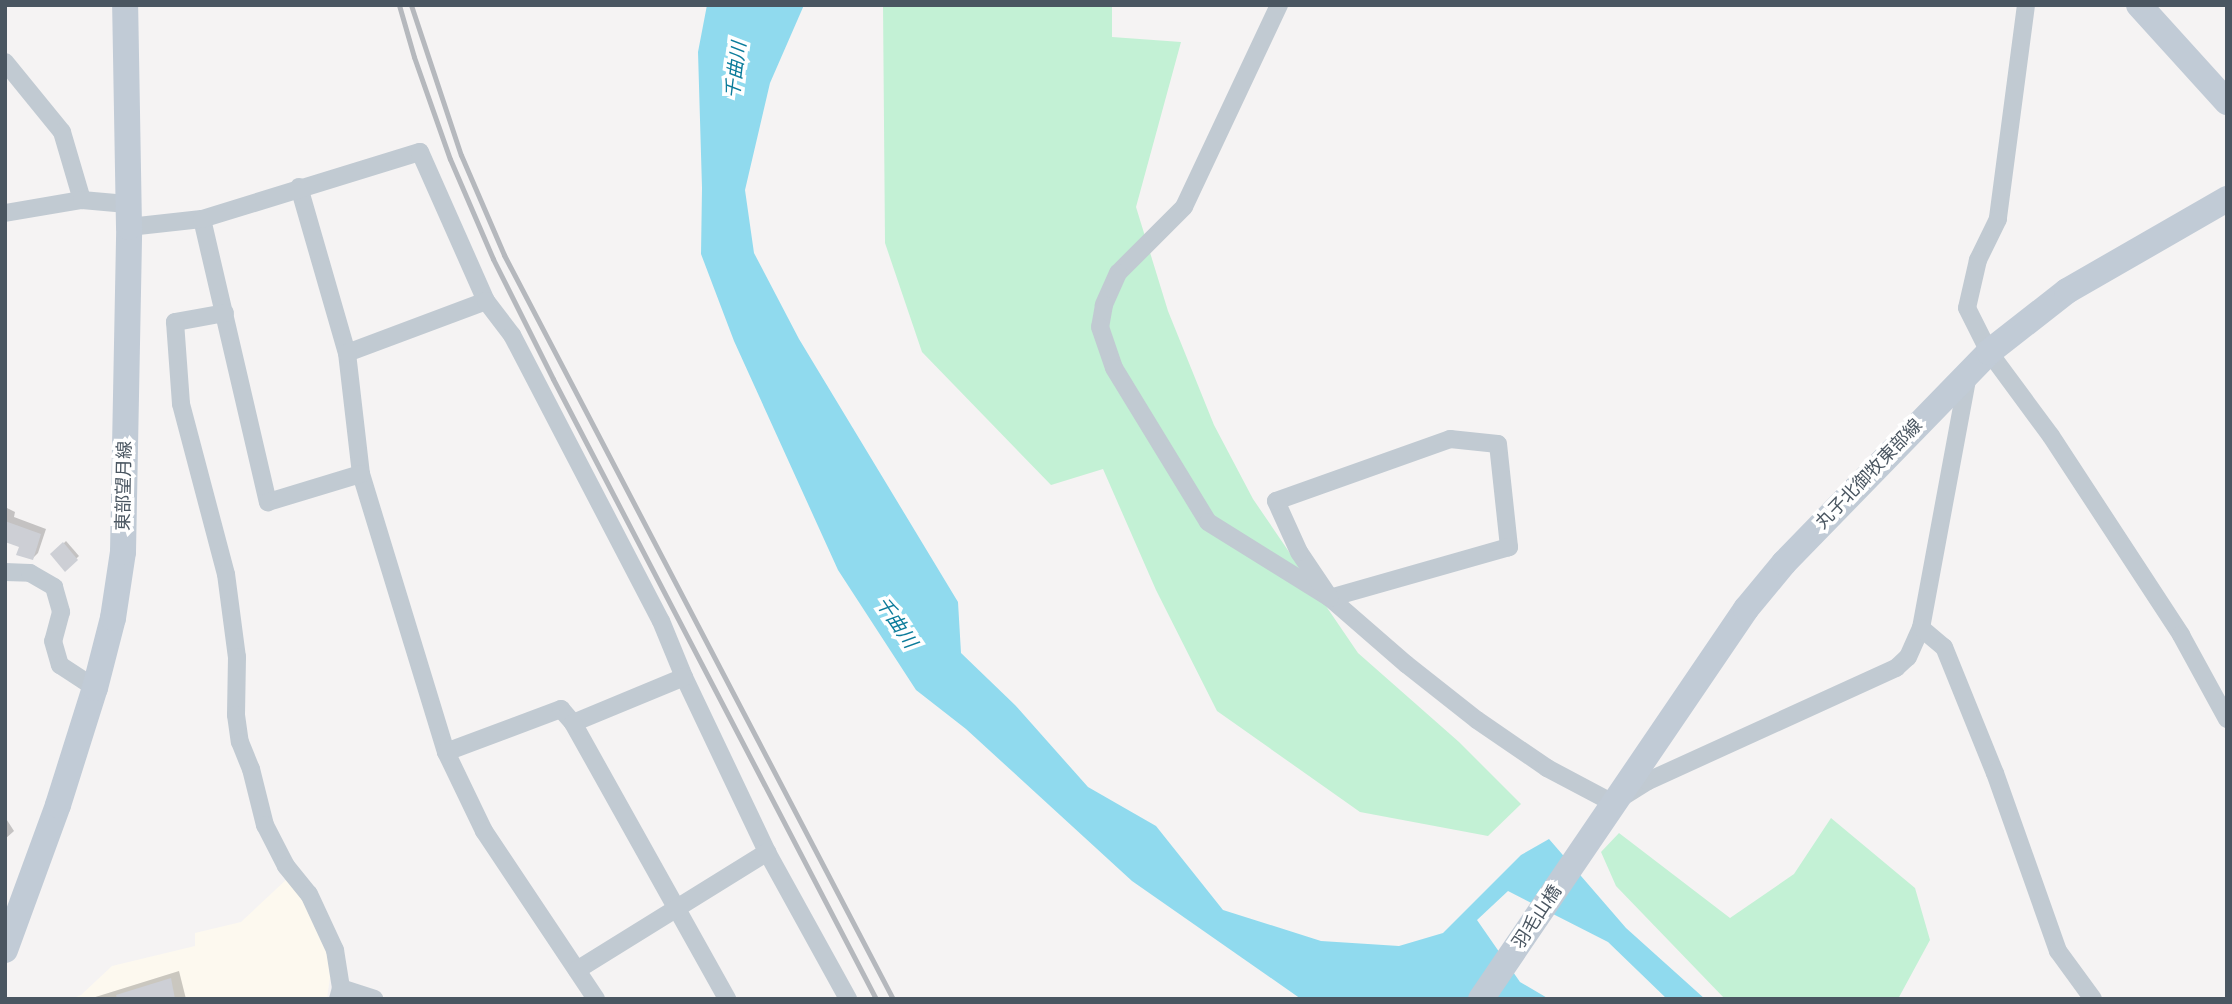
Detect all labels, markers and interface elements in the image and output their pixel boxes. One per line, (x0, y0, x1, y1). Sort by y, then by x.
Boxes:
water label: 千曲川 (720, 40, 750, 100)
street label: 丸子北御牧東部線 (1811, 415, 1927, 533)
street label: 東部望月線 (112, 441, 136, 531)
water label: 千曲川 (872, 592, 922, 652)
street label: 羽毛山橋 (1508, 881, 1566, 953)

